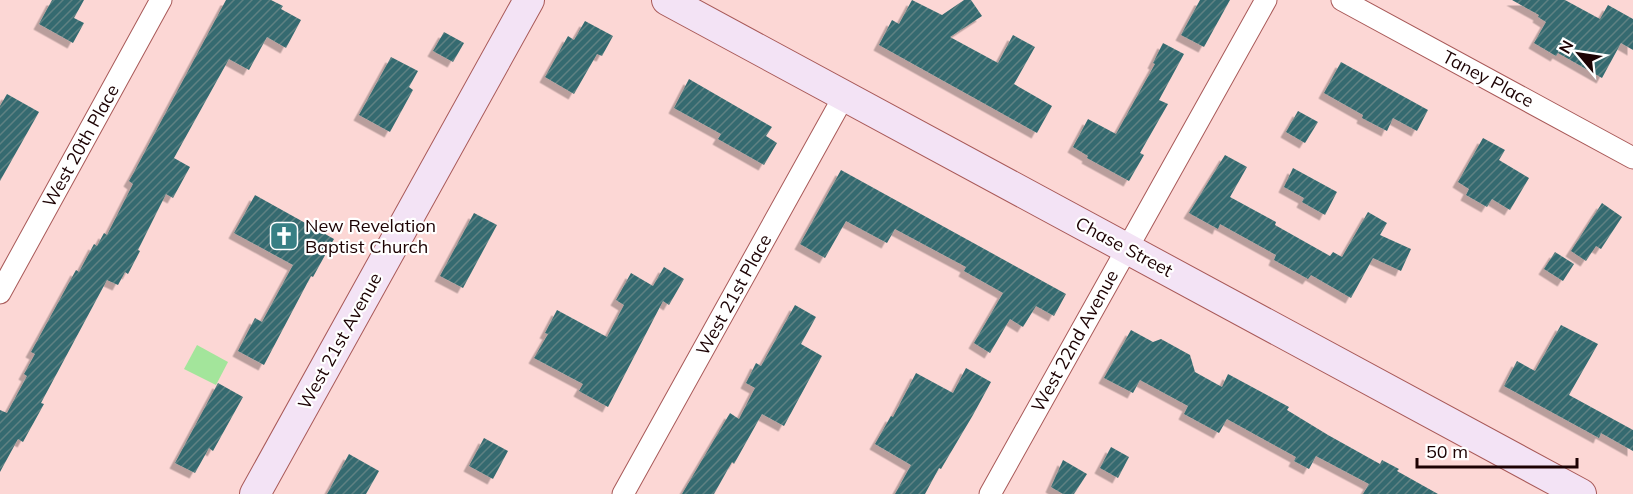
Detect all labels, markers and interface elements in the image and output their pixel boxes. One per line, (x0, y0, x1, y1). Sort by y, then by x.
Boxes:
north arrow (1549, 24, 1609, 84)
text: N (1554, 37, 1578, 57)
street label: Taney Place (1439, 45, 1538, 112)
street label: West 20th Place (37, 80, 124, 211)
street label: Chase Street (1072, 211, 1177, 282)
place label: New Revelation Baptist Church (305, 214, 436, 258)
church icon: New Revelation Baptist Church (268, 220, 300, 252)
street label: West 21st Place (691, 230, 776, 360)
street label: West 22nd Avenue (1026, 266, 1123, 416)
street label: West 21st Avenue (292, 268, 387, 413)
scale bar (1417, 431, 1578, 469)
text: 50 m (1426, 440, 1468, 463)

